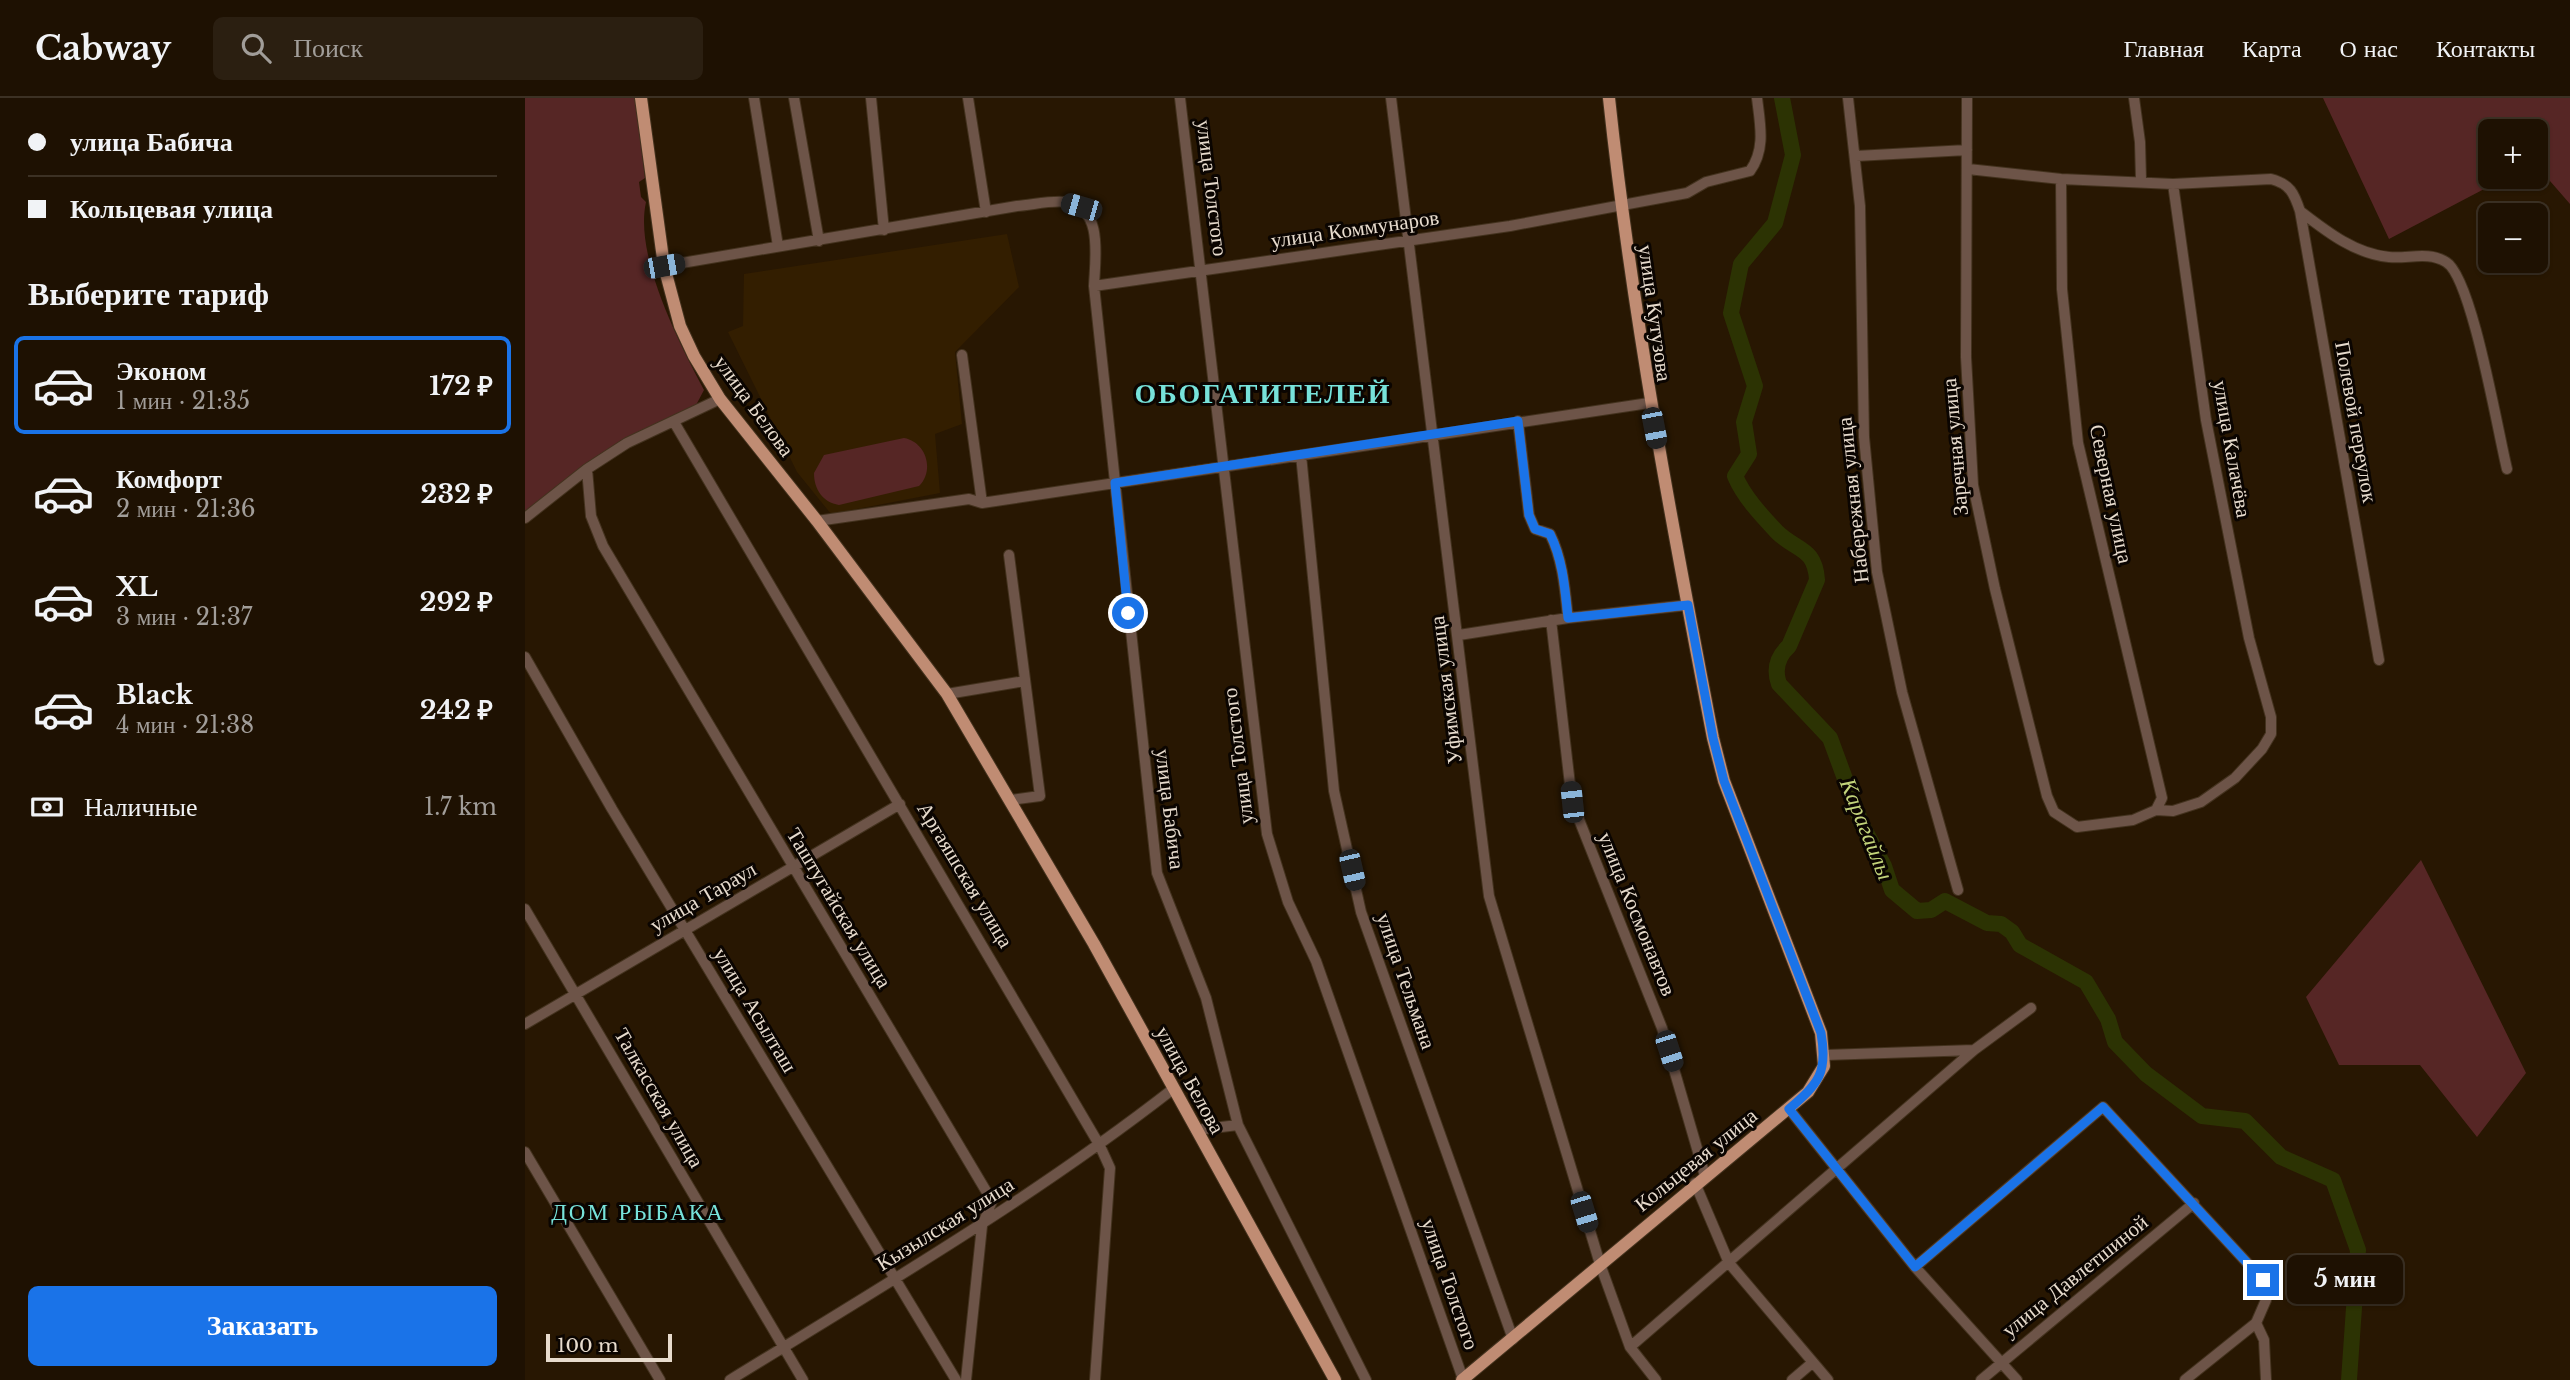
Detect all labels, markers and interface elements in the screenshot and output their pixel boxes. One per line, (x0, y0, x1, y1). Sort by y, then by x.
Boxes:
search box (213, 17, 703, 80)
text: Cabway (35, 28, 171, 69)
icon: search (237, 29, 275, 67)
text: Поиск (293, 32, 363, 64)
text: Главная (2124, 34, 2204, 63)
text: Карта (2242, 34, 2302, 63)
text: О нас (2340, 34, 2398, 63)
text: Контакты (2436, 34, 2535, 63)
street label: улица Толстого (1191, 118, 1233, 258)
map controls (2478, 119, 2548, 273)
button: + (2478, 119, 2548, 189)
text: улица Бабича (70, 126, 233, 158)
car (1058, 191, 1105, 223)
text: Кольцевая улица (70, 193, 273, 225)
button: − (2478, 203, 2548, 273)
street label: улица Коммунаров (1269, 204, 1441, 254)
street label: улица Кутузова (1633, 243, 1678, 384)
car (642, 252, 687, 280)
text: Выберите тариф (28, 274, 269, 314)
street label: Полевой переулок (2329, 339, 2383, 505)
street label: улица Белова (708, 350, 800, 462)
icon: car (32, 354, 95, 417)
text: Эконом (116, 355, 206, 387)
text: 172 ₽ (429, 370, 493, 402)
district label: ОБОГАТИТЕЛЕЙ (1134, 376, 1392, 411)
street label: Заречная улица (1936, 377, 1974, 517)
street label: улица Калачёва (2207, 378, 2257, 520)
text: 1 мин · 21:35 (116, 387, 250, 415)
car (1640, 405, 1669, 451)
street label: Набережная улица (1831, 415, 1875, 584)
street label: Северная улица (2084, 422, 2139, 566)
icon: car (32, 462, 95, 525)
text: Комфорт (116, 463, 222, 495)
text: 232 ₽ (421, 478, 493, 510)
text: 2 мин · 21:36 (116, 495, 256, 523)
icon: car (32, 570, 95, 633)
text: XL (116, 571, 158, 603)
text: 292 ₽ (420, 586, 493, 618)
route start (1112, 597, 1144, 629)
text: 3 мин · 21:37 (116, 603, 252, 631)
street label: Уфимская улица (1424, 614, 1468, 766)
icon: car (32, 678, 95, 741)
text: Black (116, 679, 193, 711)
street label: улица Толстого (1217, 686, 1259, 826)
text: 242 ₽ (420, 694, 493, 726)
text: 4 мин · 21:38 (116, 711, 254, 739)
street label: улица Бабича (1150, 747, 1190, 871)
water label: Карагайлы (1834, 773, 1900, 884)
car (1560, 780, 1585, 824)
icon: cash (28, 788, 66, 826)
text: Наличные (84, 791, 197, 823)
text: 1.7 km (424, 793, 497, 821)
street label: Аргаяшская улица (911, 797, 1019, 953)
street label: Таштугайская улица (781, 823, 897, 993)
street label: улица Космонавтов (1592, 828, 1682, 1000)
car (1338, 847, 1367, 893)
street label: улица Тараул (645, 856, 761, 938)
street label: улица Тельмана (1371, 909, 1442, 1053)
street label: улица Асылташ (707, 943, 803, 1077)
street label: улица Белова (1150, 1022, 1231, 1139)
street label: Талкасская улица (609, 1024, 710, 1173)
car (1653, 1028, 1686, 1074)
street label: Кольцевая улица (1629, 1102, 1763, 1217)
street label: Кызылская улица (872, 1171, 1019, 1277)
car (1568, 1189, 1601, 1235)
district label: ДОМ РЫБАКА (551, 1198, 725, 1226)
street label: улица Давлетшиной (1997, 1209, 2153, 1343)
street label: улица Толстого (1415, 1215, 1485, 1353)
callout: 5 мин (2287, 1256, 2403, 1304)
route end (2247, 1264, 2279, 1296)
text: 5 мин (2314, 1265, 2376, 1293)
button: Заказать (28, 1286, 497, 1366)
scale bar (546, 1331, 672, 1363)
text: 100 m (557, 1334, 618, 1357)

